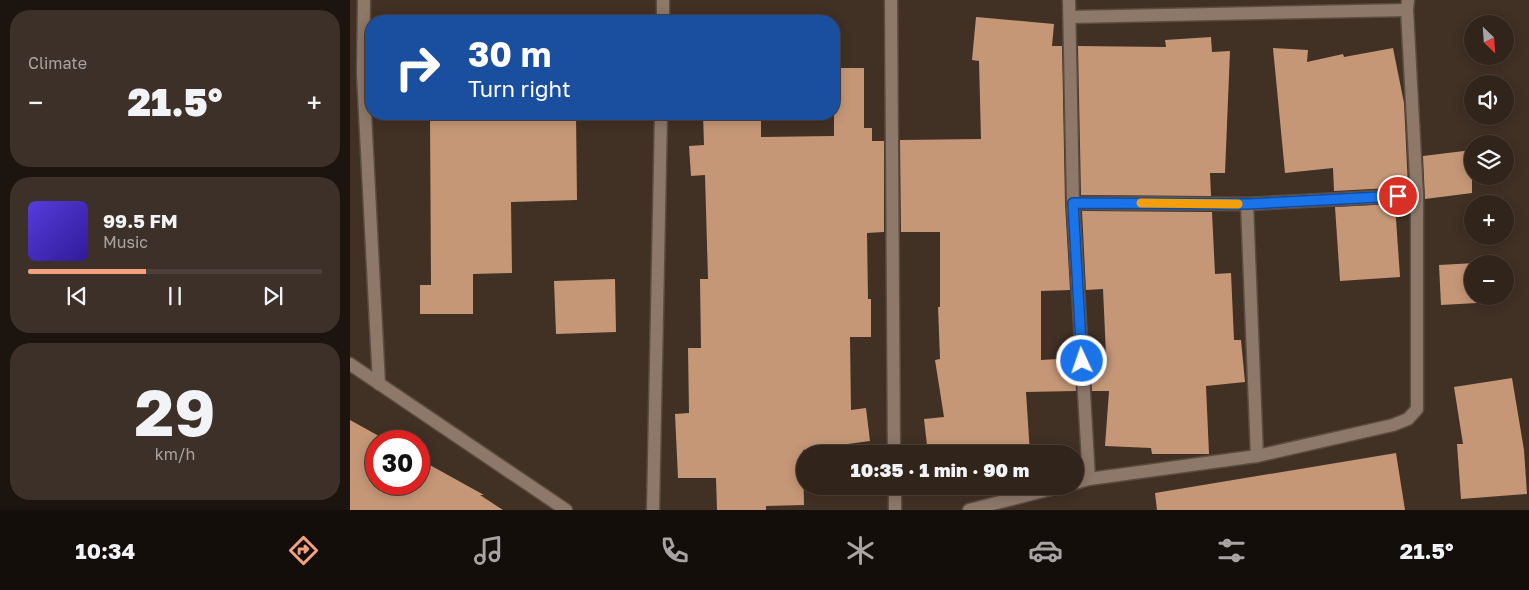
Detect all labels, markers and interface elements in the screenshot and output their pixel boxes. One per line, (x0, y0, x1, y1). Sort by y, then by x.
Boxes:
north arrow (1464, 15, 1514, 65)
map controls (1464, 15, 1514, 305)
text: 30 m (468, 33, 551, 75)
icon: right (385, 35, 450, 100)
text: Climate (28, 53, 87, 73)
text: Turn right (468, 75, 571, 102)
button: sound (1464, 75, 1514, 125)
text: 21.5° (128, 79, 222, 124)
text: − (28, 86, 43, 119)
text: + (307, 86, 322, 119)
button: layers (1464, 135, 1514, 185)
pin (1377, 175, 1419, 217)
icon: arrive (1384, 182, 1412, 210)
button: + (1464, 195, 1514, 245)
text: 99.5 FM (103, 209, 178, 232)
text: Music (103, 232, 148, 252)
button: − (1464, 255, 1514, 305)
icon: previous (63, 282, 91, 310)
icon: pause (161, 282, 189, 310)
icon: next (259, 282, 287, 310)
position arrow (1055, 334, 1107, 386)
text: 29 (135, 372, 215, 450)
speed limit sign: 30 (365, 430, 430, 495)
text: km/h (155, 444, 195, 464)
text: 10:35 · 1 min · 90 m (851, 458, 1029, 481)
icon: directions (286, 533, 321, 568)
icon: music (471, 533, 506, 568)
icon: phone (657, 533, 692, 568)
icon: climate (843, 533, 878, 568)
icon: car (1028, 533, 1063, 568)
icon: filters (1214, 533, 1249, 568)
text: 10:34 (75, 537, 135, 564)
text: 21.5° (1400, 537, 1454, 564)

